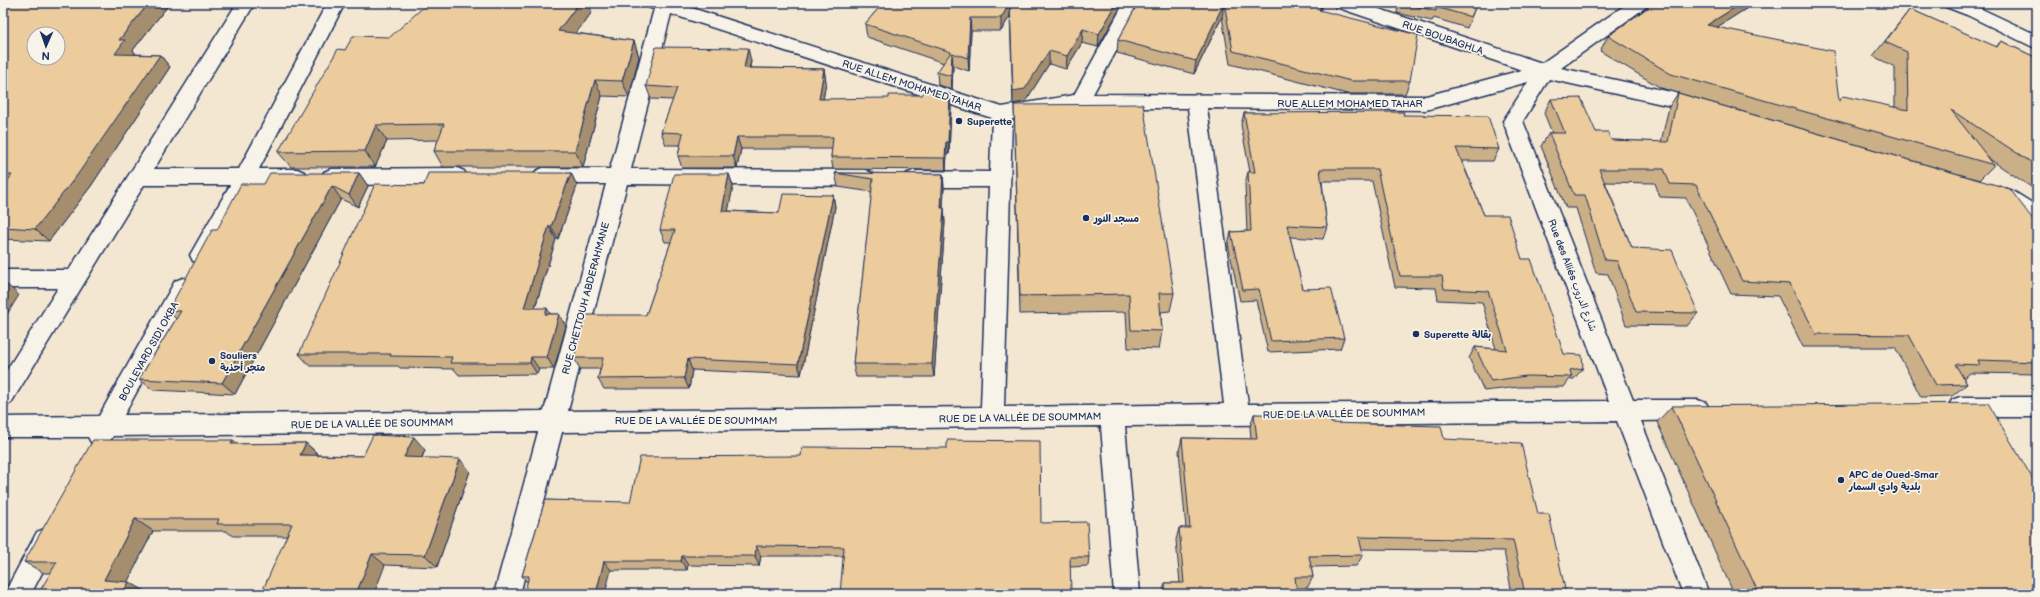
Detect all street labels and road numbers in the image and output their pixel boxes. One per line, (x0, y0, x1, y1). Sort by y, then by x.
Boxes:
street label: RUE BOUBAGHLA (1401, 18, 1486, 58)
street label: RUE ALLEM MOHAMED TAHAR (841, 58, 983, 114)
street label: RUE ALLEM MOHAMED TAHAR (1277, 98, 1423, 110)
street label: Rue des Alliés شارع الدروب (1544, 218, 1599, 334)
street label: RUE CHETTOUH ABDERAHMANE (560, 220, 612, 376)
street label: BOULEVARD SIDI OKBA (117, 299, 182, 403)
street label: RUE DE LA VALLÉE DE SOUMMAM (1263, 407, 1425, 421)
street label: RUE DE LA VALLÉE DE SOUMMAM (939, 411, 1101, 425)
street label: RUE DE LA VALLÉE DE SOUMMAM (615, 415, 777, 427)
street label: RUE DE LA VALLÉE DE SOUMMAM (291, 417, 453, 431)

